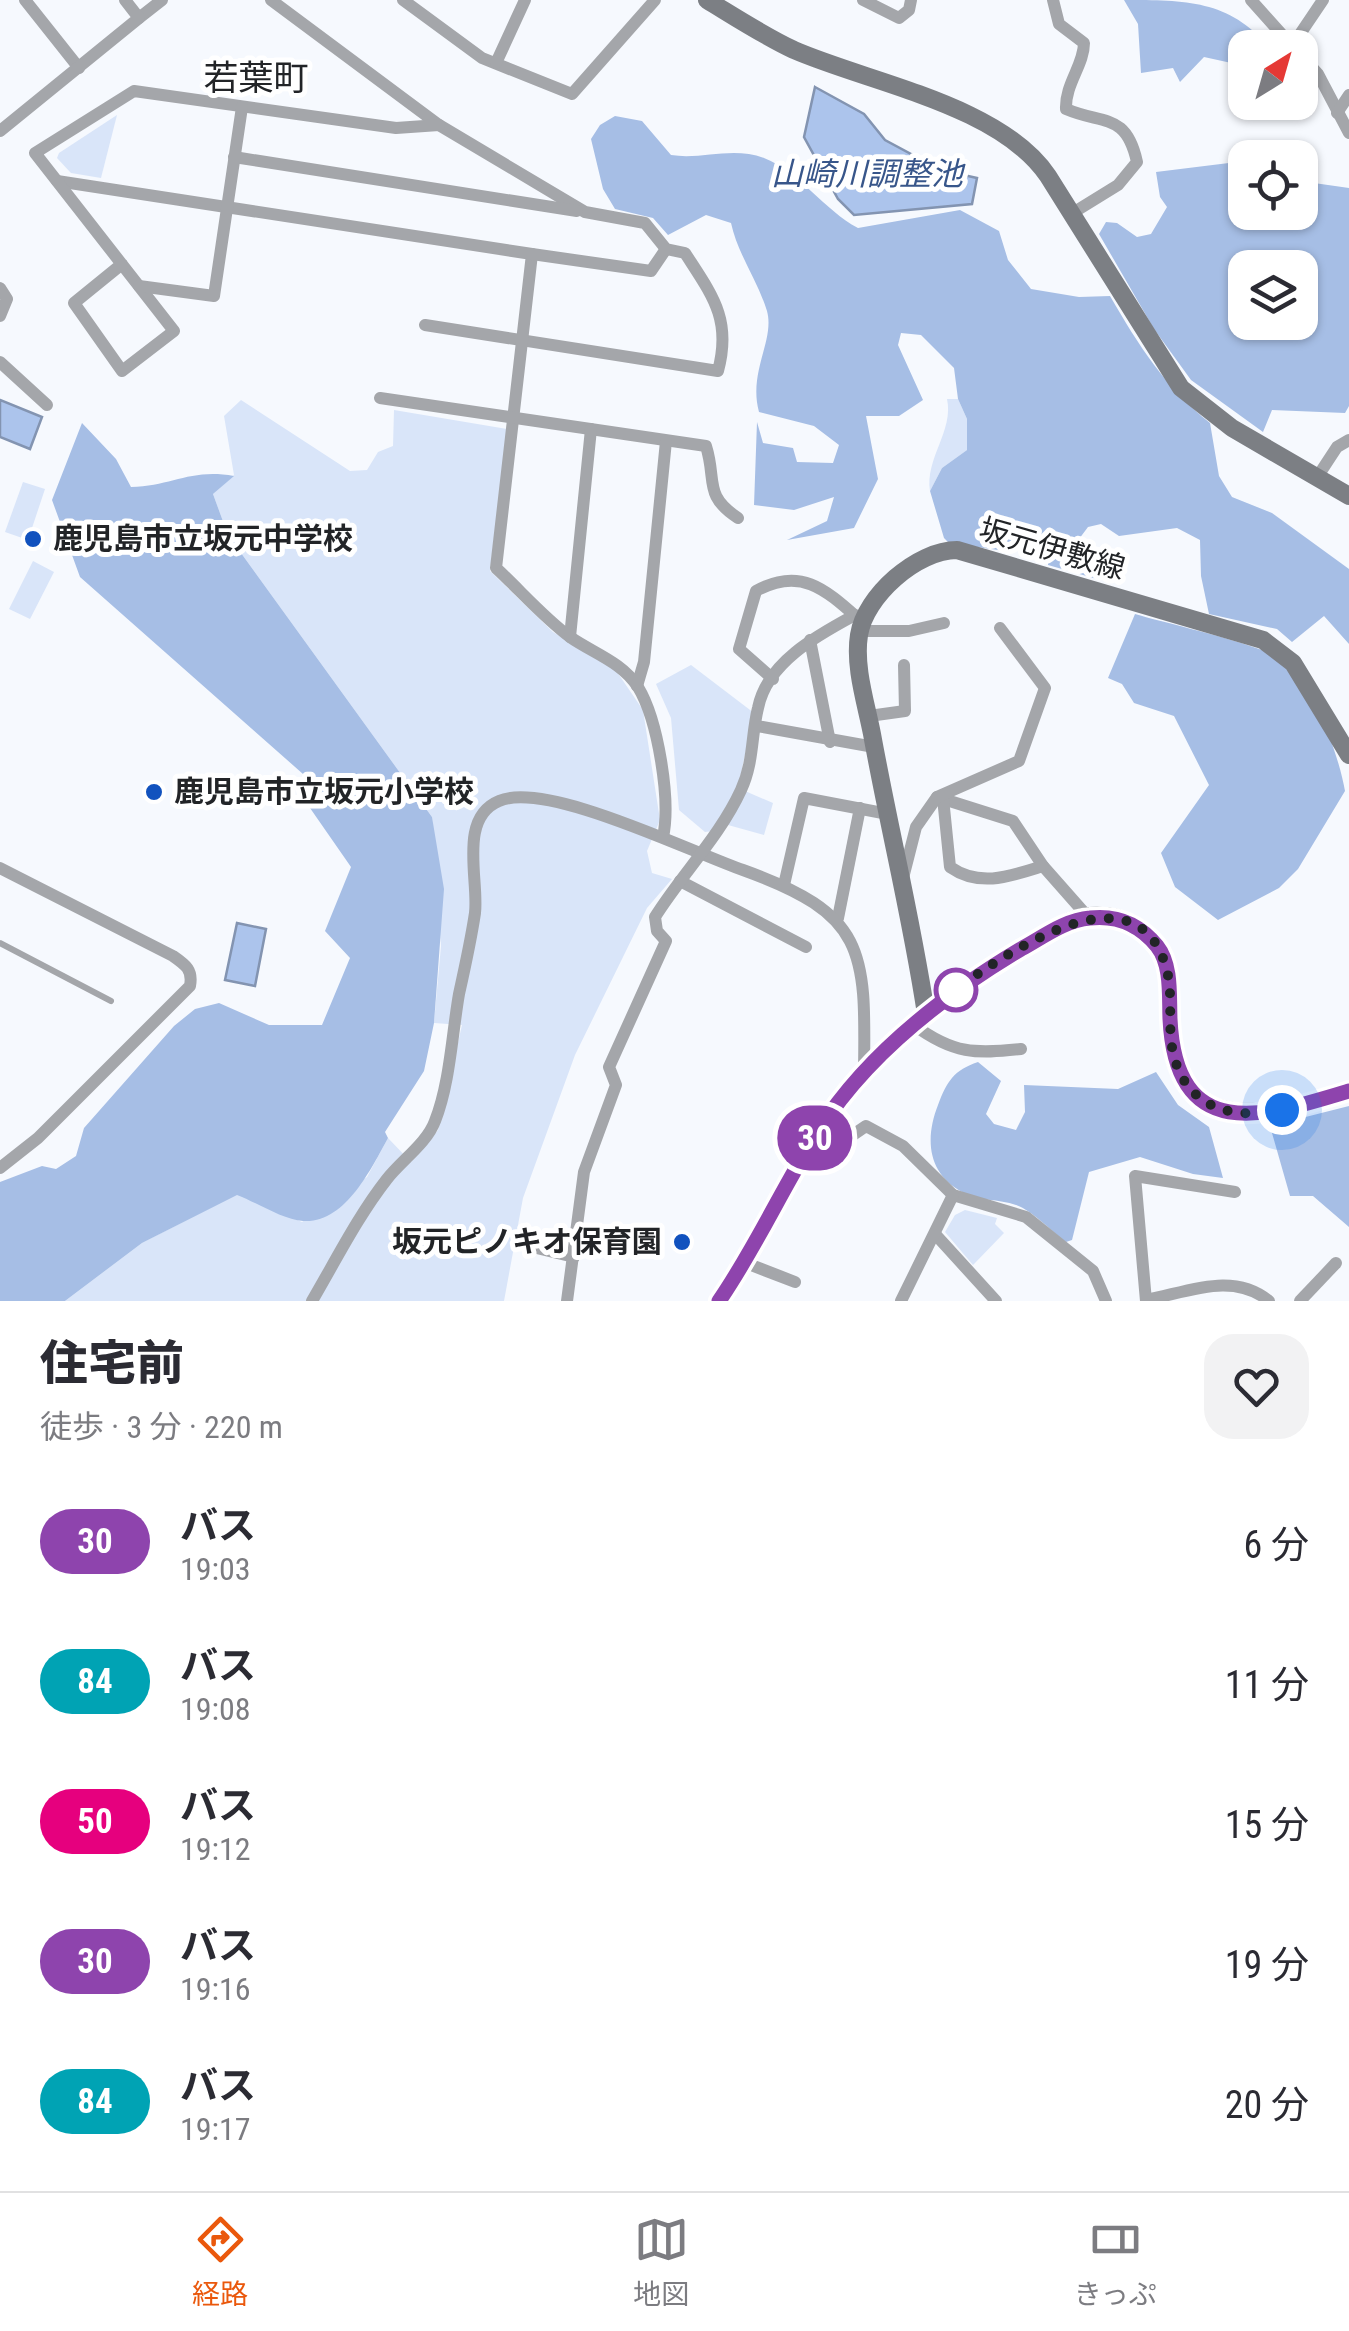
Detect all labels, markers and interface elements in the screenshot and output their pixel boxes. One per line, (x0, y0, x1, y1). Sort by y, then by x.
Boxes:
north arrow (1228, 30, 1318, 120)
map controls (1228, 30, 1318, 340)
district label: 若葉町 (203, 58, 309, 99)
button: locate (1228, 140, 1318, 230)
water label: 山崎川調整池 (771, 155, 966, 193)
button: layers (1228, 250, 1318, 340)
street label: 坂元伊敷線 (975, 511, 1129, 586)
place label: 鹿児島市立坂元中学校 (53, 521, 353, 556)
marker: 鹿児島市立坂元中学校 (22, 528, 44, 550)
place label: 鹿児島市立坂元小学校 (174, 774, 474, 809)
marker: 鹿児島市立坂元小学校 (143, 781, 165, 803)
unlabelled marker (935, 969, 977, 1011)
your location (1257, 1085, 1307, 1135)
line badge: 30 (770, 1106, 860, 1170)
text: 30 (797, 1118, 833, 1159)
place label: 坂元ピノキオ保育園 (392, 1224, 662, 1259)
marker: 坂元ピノキオ保育園 (671, 1231, 693, 1253)
button: heart (1204, 1334, 1309, 1439)
text: 住宅前 (40, 1335, 184, 1392)
text: 徒歩 · 3 分 · 220 m (40, 1408, 283, 1446)
text: バス (180, 1504, 256, 1548)
text: 30 (77, 1521, 113, 1562)
text: 6 分 (1244, 1523, 1309, 1567)
text: 19:03 (180, 1550, 251, 1588)
text: バス (180, 1644, 256, 1688)
text: 84 (77, 1661, 113, 1702)
text: 11 分 (1225, 1663, 1309, 1707)
text: 19:08 (180, 1690, 251, 1728)
text: バス (180, 1784, 256, 1828)
text: 50 (77, 1801, 113, 1842)
text: 15 分 (1225, 1803, 1309, 1847)
text: 19:12 (180, 1830, 251, 1868)
text: バス (180, 1924, 256, 1968)
text: 30 (77, 1941, 113, 1982)
text: 19 分 (1225, 1943, 1309, 1987)
text: 19:16 (180, 1970, 251, 2008)
text: バス (180, 2064, 256, 2108)
text: 84 (77, 2081, 113, 2122)
text: 20 分 (1225, 2083, 1309, 2127)
text: 19:17 (180, 2110, 251, 2148)
tab: 経路 (192, 2212, 248, 2312)
tab: 地図 (633, 2212, 689, 2312)
tab: きっぷ (1074, 2212, 1157, 2312)

